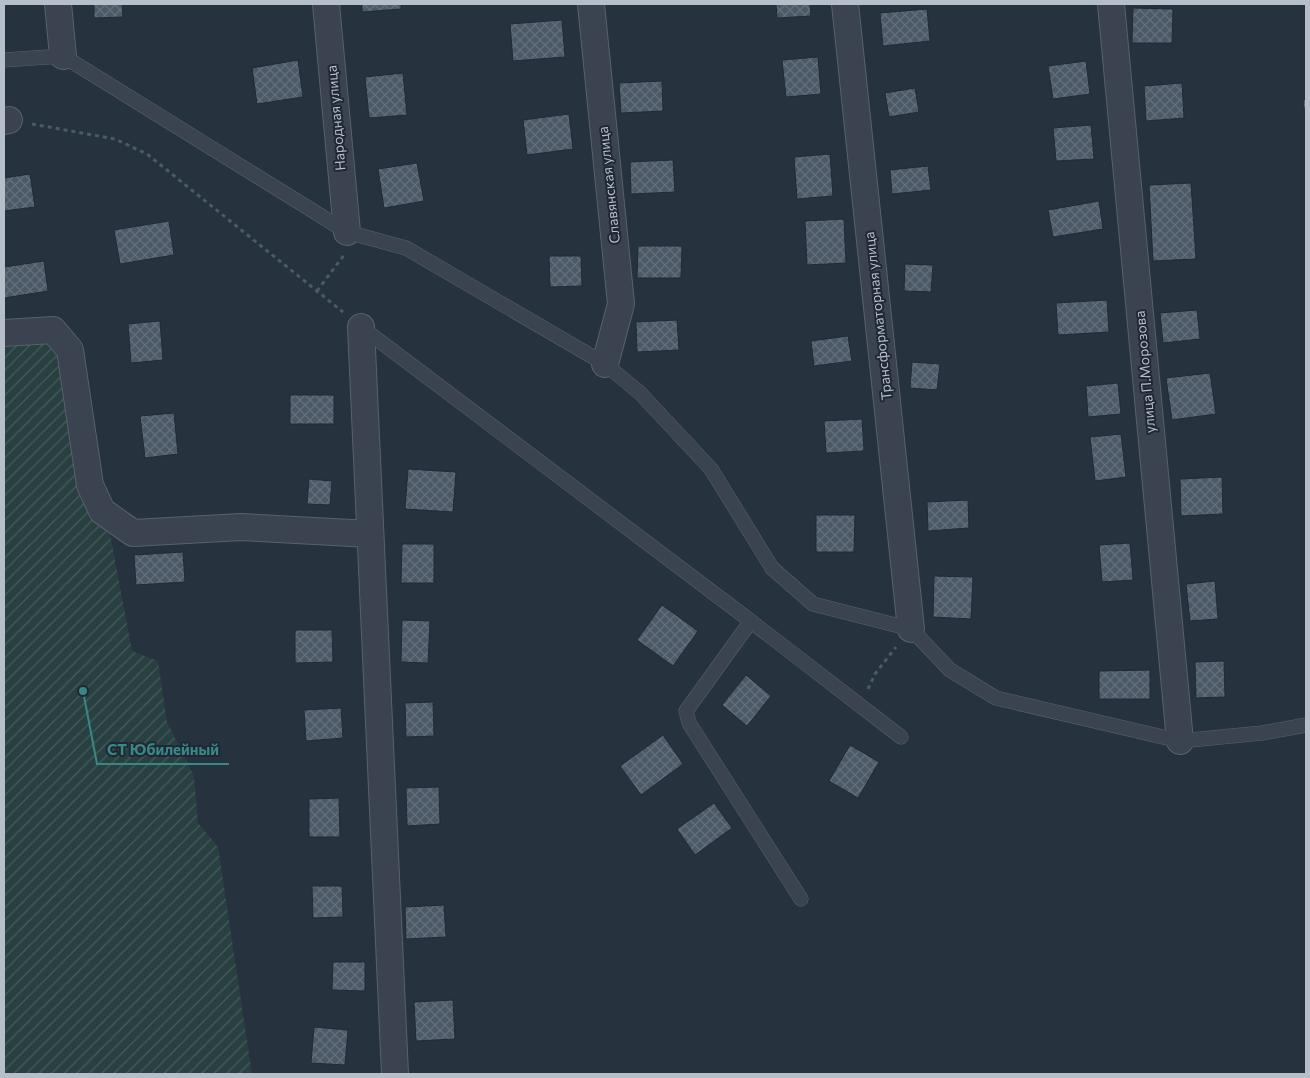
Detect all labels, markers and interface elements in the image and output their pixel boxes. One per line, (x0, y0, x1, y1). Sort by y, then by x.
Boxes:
street label: Народная улица (322, 65, 349, 172)
street label: Славянская улица (594, 126, 623, 244)
street label: Трансформаторная улица (860, 231, 895, 401)
street label: улица П.Морозова (1131, 310, 1158, 434)
callout: СТ Юбилейный (97, 734, 229, 764)
text: СТ Юбилейный (107, 740, 219, 758)

